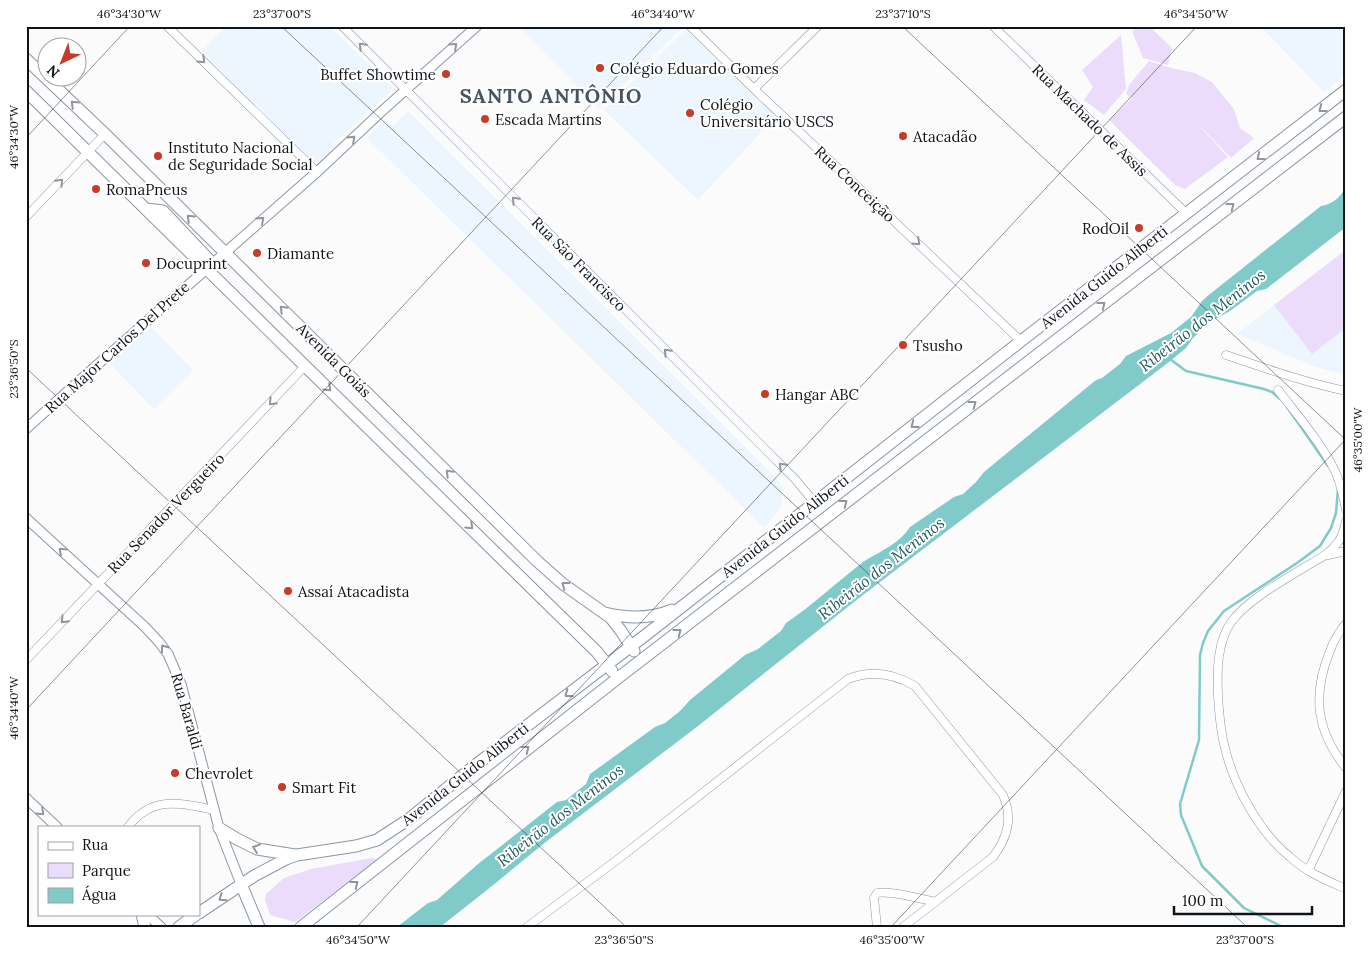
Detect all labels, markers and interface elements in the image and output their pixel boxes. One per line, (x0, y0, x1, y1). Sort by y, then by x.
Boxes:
text: 46°34'30"W (97, 6, 162, 21)
text: 23°37'00"S (253, 6, 311, 21)
text: 46°34'40"W (631, 6, 696, 21)
text: 23°37'10"S (875, 6, 931, 21)
text: 46°34'50"W (1164, 6, 1229, 21)
north arrow (38, 38, 88, 88)
one-way arrow (358, 42, 367, 51)
one-way arrow (449, 43, 458, 52)
one-way arrow (196, 54, 205, 63)
place label: Colégio Eduardo Gomes (610, 59, 779, 78)
street label: Rua Machado de Assis (1028, 60, 1152, 180)
text: N (43, 61, 63, 82)
marker: Colégio Eduardo Gomes (594, 62, 606, 74)
place label: Buffet Showtime (320, 65, 436, 84)
marker: Buffet Showtime (440, 68, 452, 80)
district label: SANTO ANTÔNIO (460, 83, 642, 108)
place label: Colégio Universitário USCS (700, 95, 834, 131)
one-way arrow (70, 101, 79, 110)
one-way arrow (1319, 103, 1328, 111)
text: 46°34'30"W (6, 104, 21, 169)
marker: Colégio Universitário USCS (684, 107, 696, 119)
place label: Escada Martins (495, 110, 602, 129)
marker: Escada Martins (479, 113, 491, 125)
place label: Atacadão (912, 127, 977, 146)
marker: Atacadão (897, 130, 909, 142)
one-way arrow (347, 136, 356, 145)
place label: Instituto Nacional de Seguridade Social (168, 138, 313, 174)
street label: Rua Conceição (811, 142, 899, 226)
marker: Instituto Nacional de Seguridade Social (152, 150, 164, 162)
one-way arrow (1257, 151, 1266, 160)
one-way arrow (54, 179, 63, 188)
place label: RomaPneus (106, 180, 187, 199)
marker: RomaPneus (90, 183, 102, 195)
one-way arrow (512, 196, 521, 205)
one-way arrow (1225, 203, 1234, 211)
street label: Rua São Francisco (528, 213, 630, 315)
one-way arrow (186, 215, 195, 224)
one-way arrow (256, 217, 265, 226)
place label: RodOil (1082, 219, 1129, 238)
street label: Avenida Guido Aliberti (1036, 221, 1171, 333)
marker: RodOil (1133, 222, 1145, 234)
one-way arrow (911, 236, 920, 245)
place label: Diamante (267, 244, 334, 263)
marker: Diamante (251, 247, 263, 259)
place label: Docuprint (156, 254, 228, 273)
marker: Docuprint (140, 257, 152, 269)
water label: Ribeirão dos Meninos (1135, 264, 1269, 376)
street label: Rua Major Carlos Del Prete (41, 277, 193, 417)
one-way arrow (1096, 302, 1105, 310)
one-way arrow (280, 306, 289, 315)
street label: Avenida Goiás (292, 318, 375, 401)
place label: Tsusho (913, 336, 963, 355)
text: 23°36'50"S (6, 339, 21, 398)
marker: Tsusho (897, 339, 909, 351)
one-way arrow (664, 349, 673, 358)
one-way arrow (322, 382, 331, 391)
place label: Hangar ABC (775, 385, 860, 404)
marker: Hangar ABC (759, 388, 771, 400)
one-way arrow (269, 396, 278, 405)
one-way arrow (967, 401, 977, 410)
text: 46°35'00"W (1350, 406, 1365, 473)
one-way arrow (910, 419, 920, 428)
street label: Rua Senador Vergueiro (104, 449, 229, 577)
one-way arrow (779, 463, 788, 472)
one-way arrow (445, 469, 454, 478)
street label: Avenida Guido Aliberti (717, 470, 852, 582)
one-way arrow (838, 500, 848, 509)
water label: Ribeirão dos Meninos (814, 512, 948, 624)
one-way arrow (464, 520, 473, 529)
one-way arrow (59, 548, 68, 557)
place label: Assaí Atacadista (297, 582, 410, 601)
one-way arrow (562, 583, 571, 591)
marker: Assaí Atacadista (282, 585, 294, 597)
one-way arrow (61, 614, 70, 623)
one-way arrow (672, 629, 682, 638)
one-way arrow (161, 645, 169, 654)
street label: Rua Baraldi (167, 671, 207, 751)
text: 46°34'40"W (6, 675, 21, 740)
one-way arrow (564, 688, 574, 697)
street label: Avenida Guido Aliberti (397, 718, 532, 830)
one-way arrow (520, 747, 529, 755)
water label: Ribeirão dos Meninos (493, 759, 627, 871)
place label: Chevrolet (185, 764, 253, 783)
marker: Chevrolet (169, 767, 181, 779)
place label: Smart Fit (292, 778, 357, 797)
marker: Smart Fit (276, 781, 288, 793)
one-way arrow (36, 806, 45, 815)
legend (38, 826, 200, 916)
text: Rua (82, 835, 108, 854)
one-way arrow (252, 844, 260, 854)
text: Parque (82, 861, 131, 880)
one-way arrow (350, 881, 359, 890)
scale bar (1174, 883, 1312, 915)
text: Água (81, 885, 117, 904)
one-way arrow (218, 891, 227, 901)
text: 100 m (1182, 891, 1223, 910)
text: 46°34'50"W (326, 932, 391, 947)
text: 23°36'50"S (595, 932, 654, 947)
text: 46°35'00"W (859, 932, 926, 947)
text: 23°37'00"S (1216, 932, 1274, 947)

